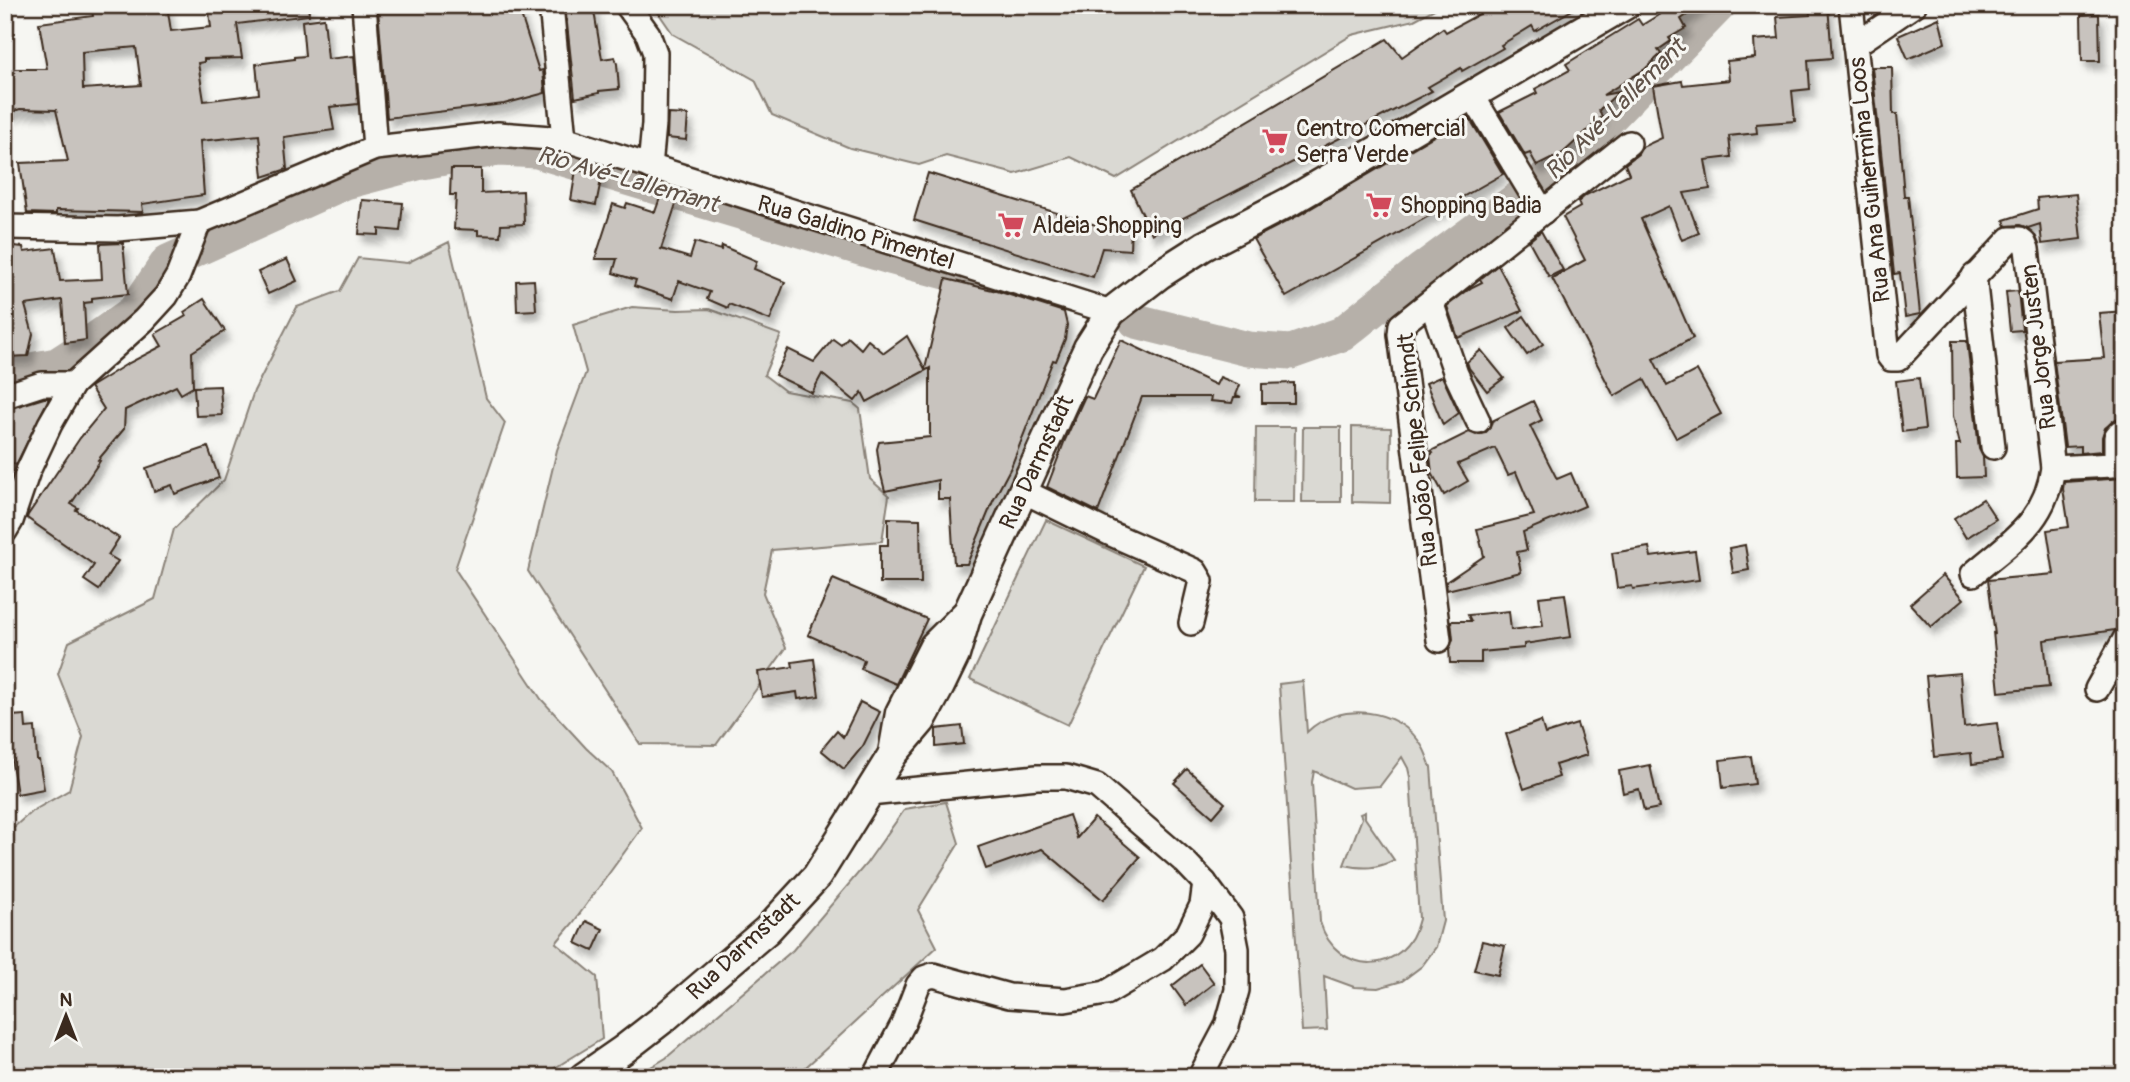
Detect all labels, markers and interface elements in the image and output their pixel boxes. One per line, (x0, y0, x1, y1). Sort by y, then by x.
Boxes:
water label: Rio Avé‐Lallemant (1539, 31, 1693, 186)
street label: Rua Ana Guihermina Loos (1842, 56, 1897, 304)
place label: Centro Comercial Serra Verde (1296, 114, 1466, 169)
supermarket icon: Centro Comercial Serra Verde (1260, 126, 1290, 156)
water label: Rio Avé‐Lallemant (534, 140, 724, 220)
street label: Rua Galdino Pimentel (754, 189, 958, 276)
supermarket icon: Shopping Badia (1364, 190, 1394, 220)
place label: Shopping Badia (1400, 191, 1542, 220)
supermarket icon: Aldeia Shopping (996, 210, 1026, 240)
place label: Aldeia Shopping (1032, 211, 1182, 240)
street label: Rua Jorge Justen (2014, 263, 2063, 431)
street label: Rua João Felipe Schimdt (1391, 331, 1444, 568)
street label: Rua Darmstadt (993, 390, 1080, 534)
street label: Rua Darmstadt (681, 886, 807, 1006)
north arrow (32, 981, 102, 1050)
text: N (60, 988, 73, 1012)

